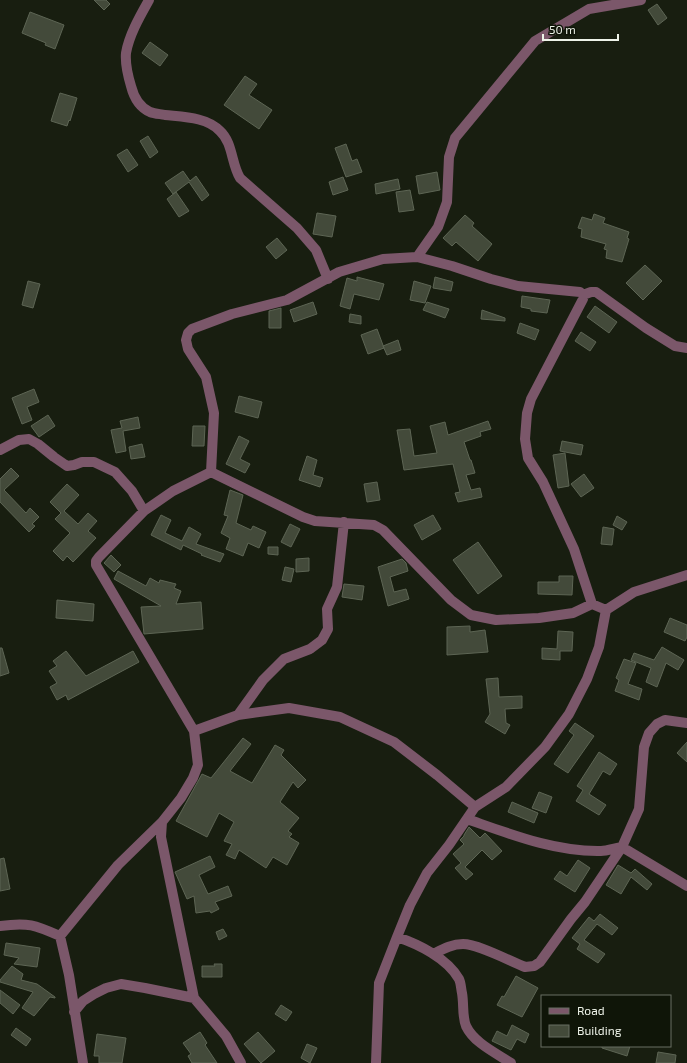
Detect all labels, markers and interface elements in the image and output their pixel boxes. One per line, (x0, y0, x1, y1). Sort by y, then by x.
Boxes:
scale bar (543, 16, 618, 42)
text: 50 m (549, 22, 576, 36)
legend (541, 995, 671, 1047)
text: Road (577, 1003, 605, 1017)
text: Building (577, 1023, 622, 1037)

